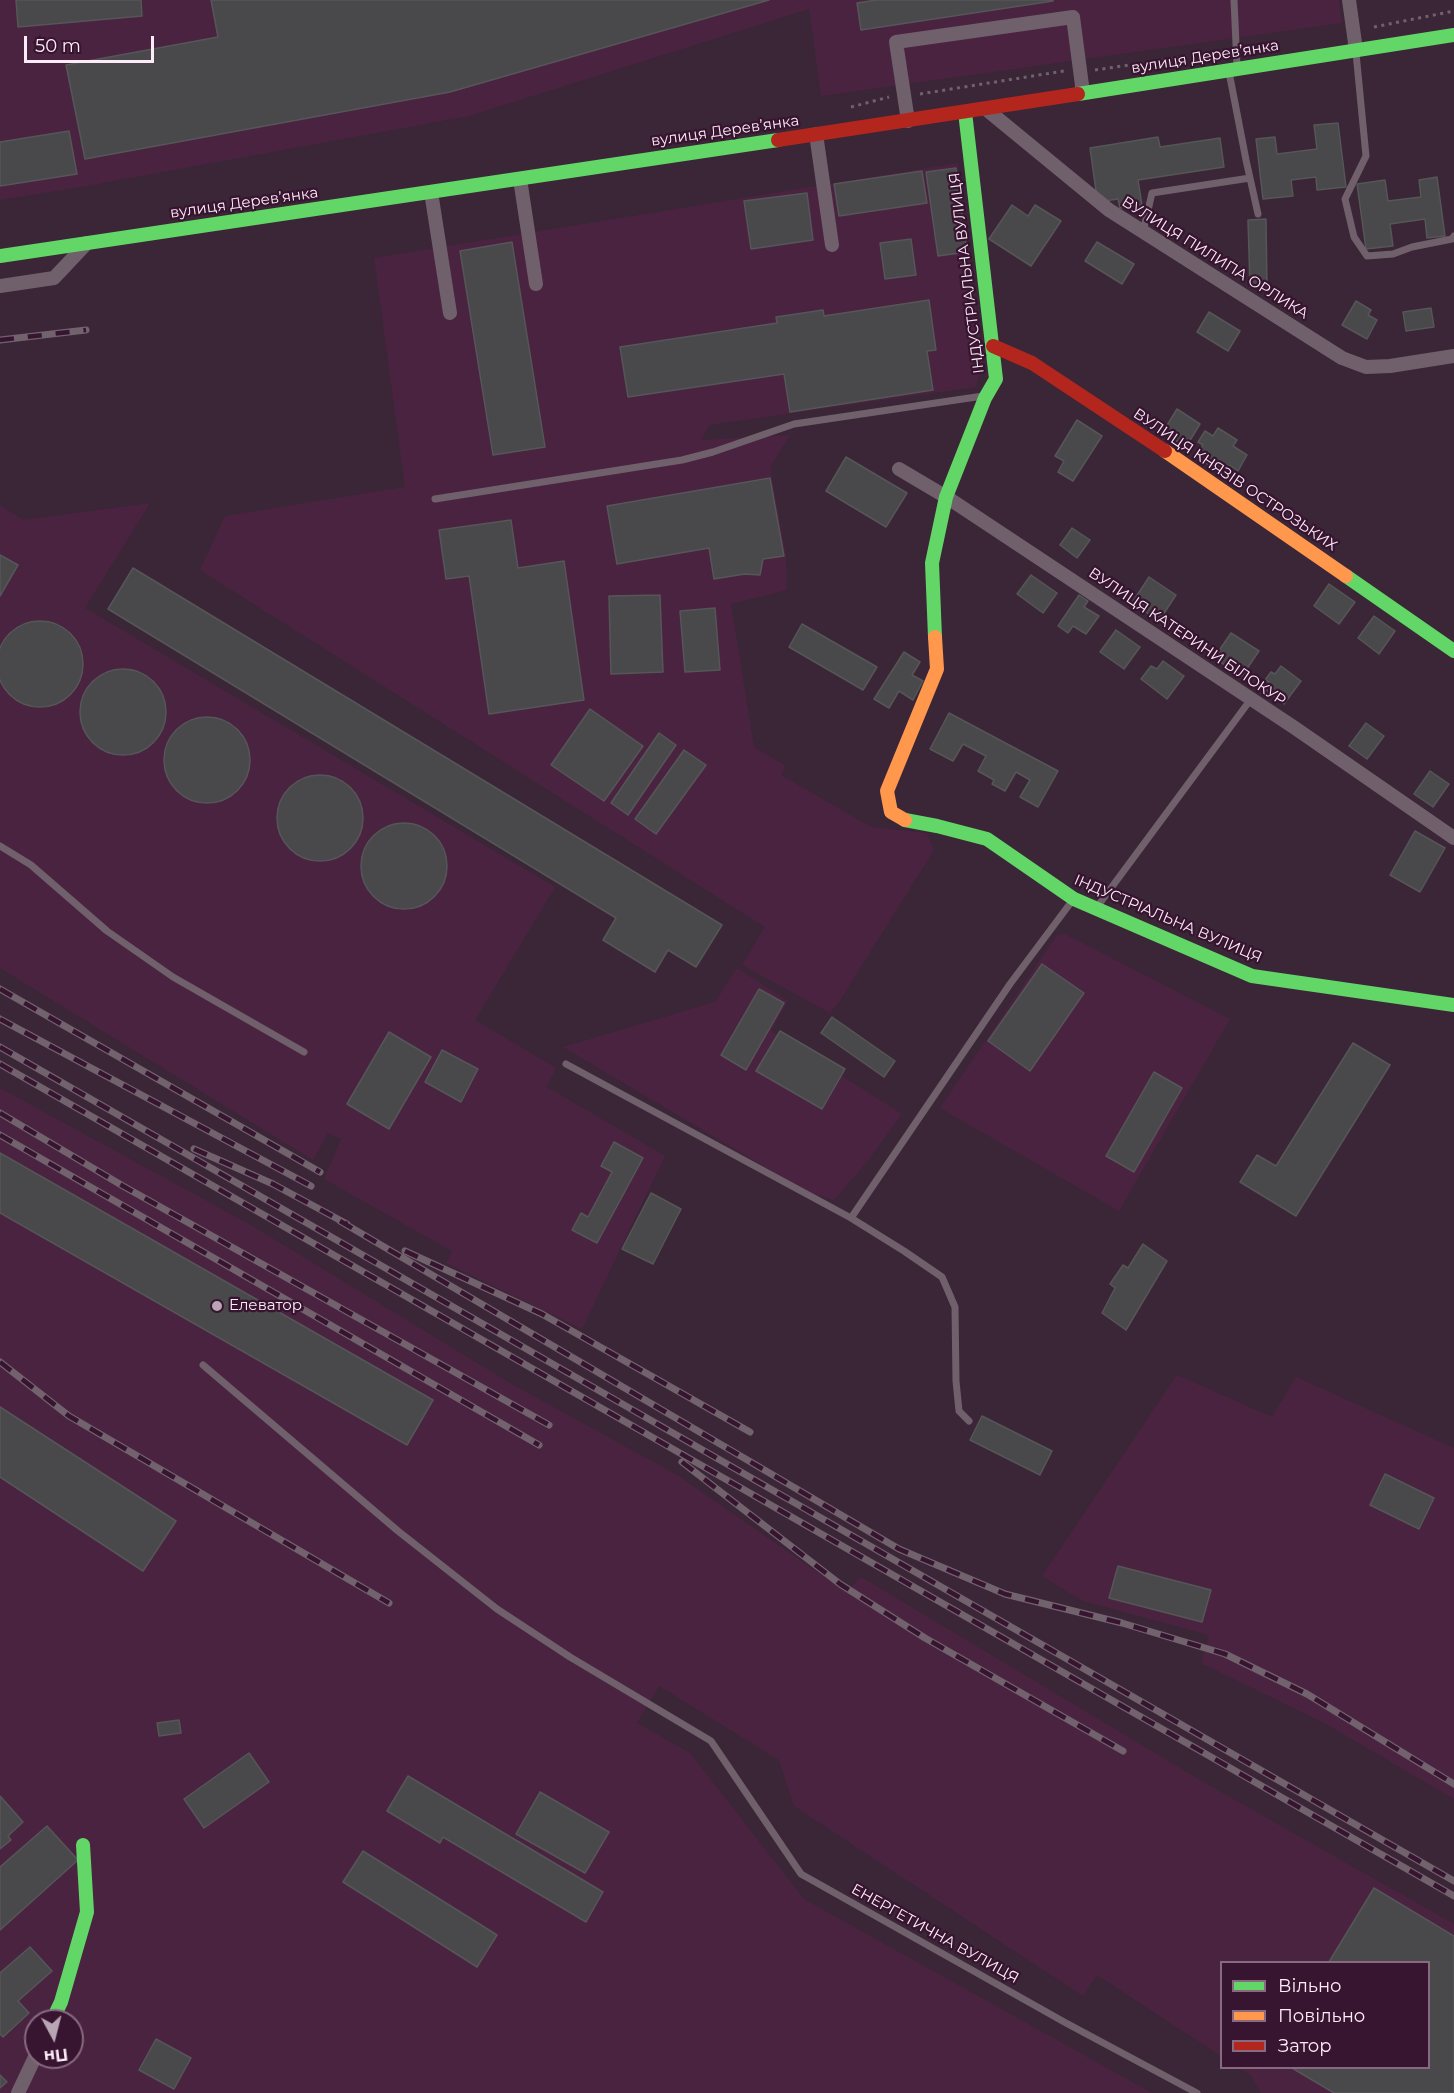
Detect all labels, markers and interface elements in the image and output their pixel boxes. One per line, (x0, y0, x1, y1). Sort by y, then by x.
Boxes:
scale bar (27, 24, 158, 62)
text: 50 m (35, 35, 81, 57)
street label: вулиця Деревʼянка (1130, 36, 1280, 78)
street label: вулиця Деревʼянка (650, 112, 800, 150)
street label: ІНДУСТРІАЛЬНА ВУЛИЦЯ (946, 171, 988, 375)
street label: вулиця Деревʼянка (169, 184, 319, 222)
street label: ВУЛИЦЯ ПИЛИПА ОРЛИКА (1118, 193, 1312, 323)
street label: ВУЛИЦЯ КНЯЗІВ ОСТРОЗЬКИХ (1130, 405, 1340, 555)
street label: ВУЛИЦЯ КАТЕРИНИ БІЛОКУР (1085, 564, 1289, 710)
street label: ІНДУСТРІАЛЬНА ВУЛИЦЯ (1071, 871, 1265, 967)
place label: Елеватор (229, 1297, 302, 1315)
marker: Елеватор (210, 1299, 224, 1313)
street label: ЕНЕРГЕТИЧНА ВУЛИЦЯ (848, 1880, 1022, 1988)
legend (1220, 1961, 1430, 2069)
text: Вільно (1278, 1975, 1342, 1997)
text: Повільно (1278, 2005, 1365, 2027)
north arrow (24, 2009, 84, 2069)
text: Затор (1278, 2035, 1332, 2057)
text: Пн (43, 2044, 69, 2066)

